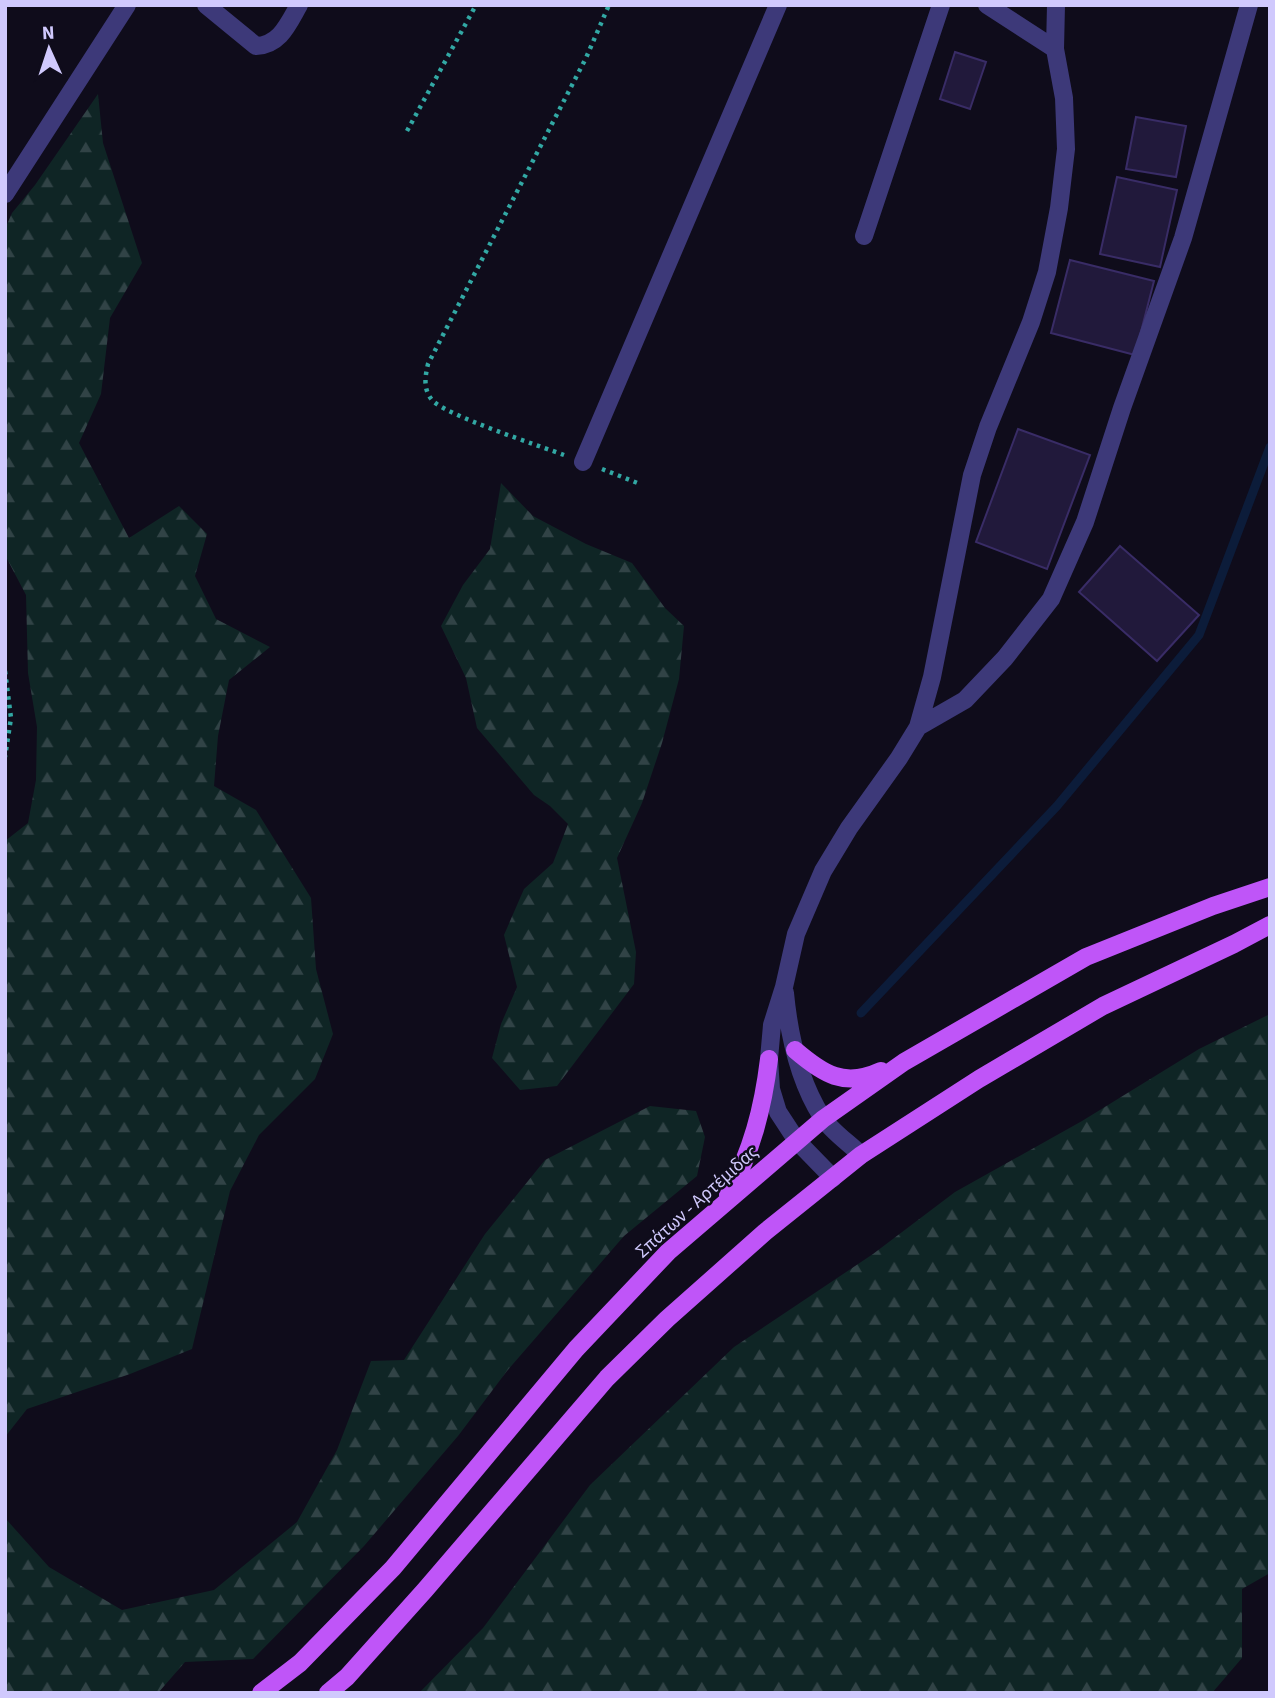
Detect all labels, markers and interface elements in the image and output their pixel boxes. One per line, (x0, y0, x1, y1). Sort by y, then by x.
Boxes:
north arrow (14, 14, 84, 84)
text: N (41, 20, 55, 47)
street label: Σπάτων - Αρτέμιδας (630, 1139, 764, 1265)

